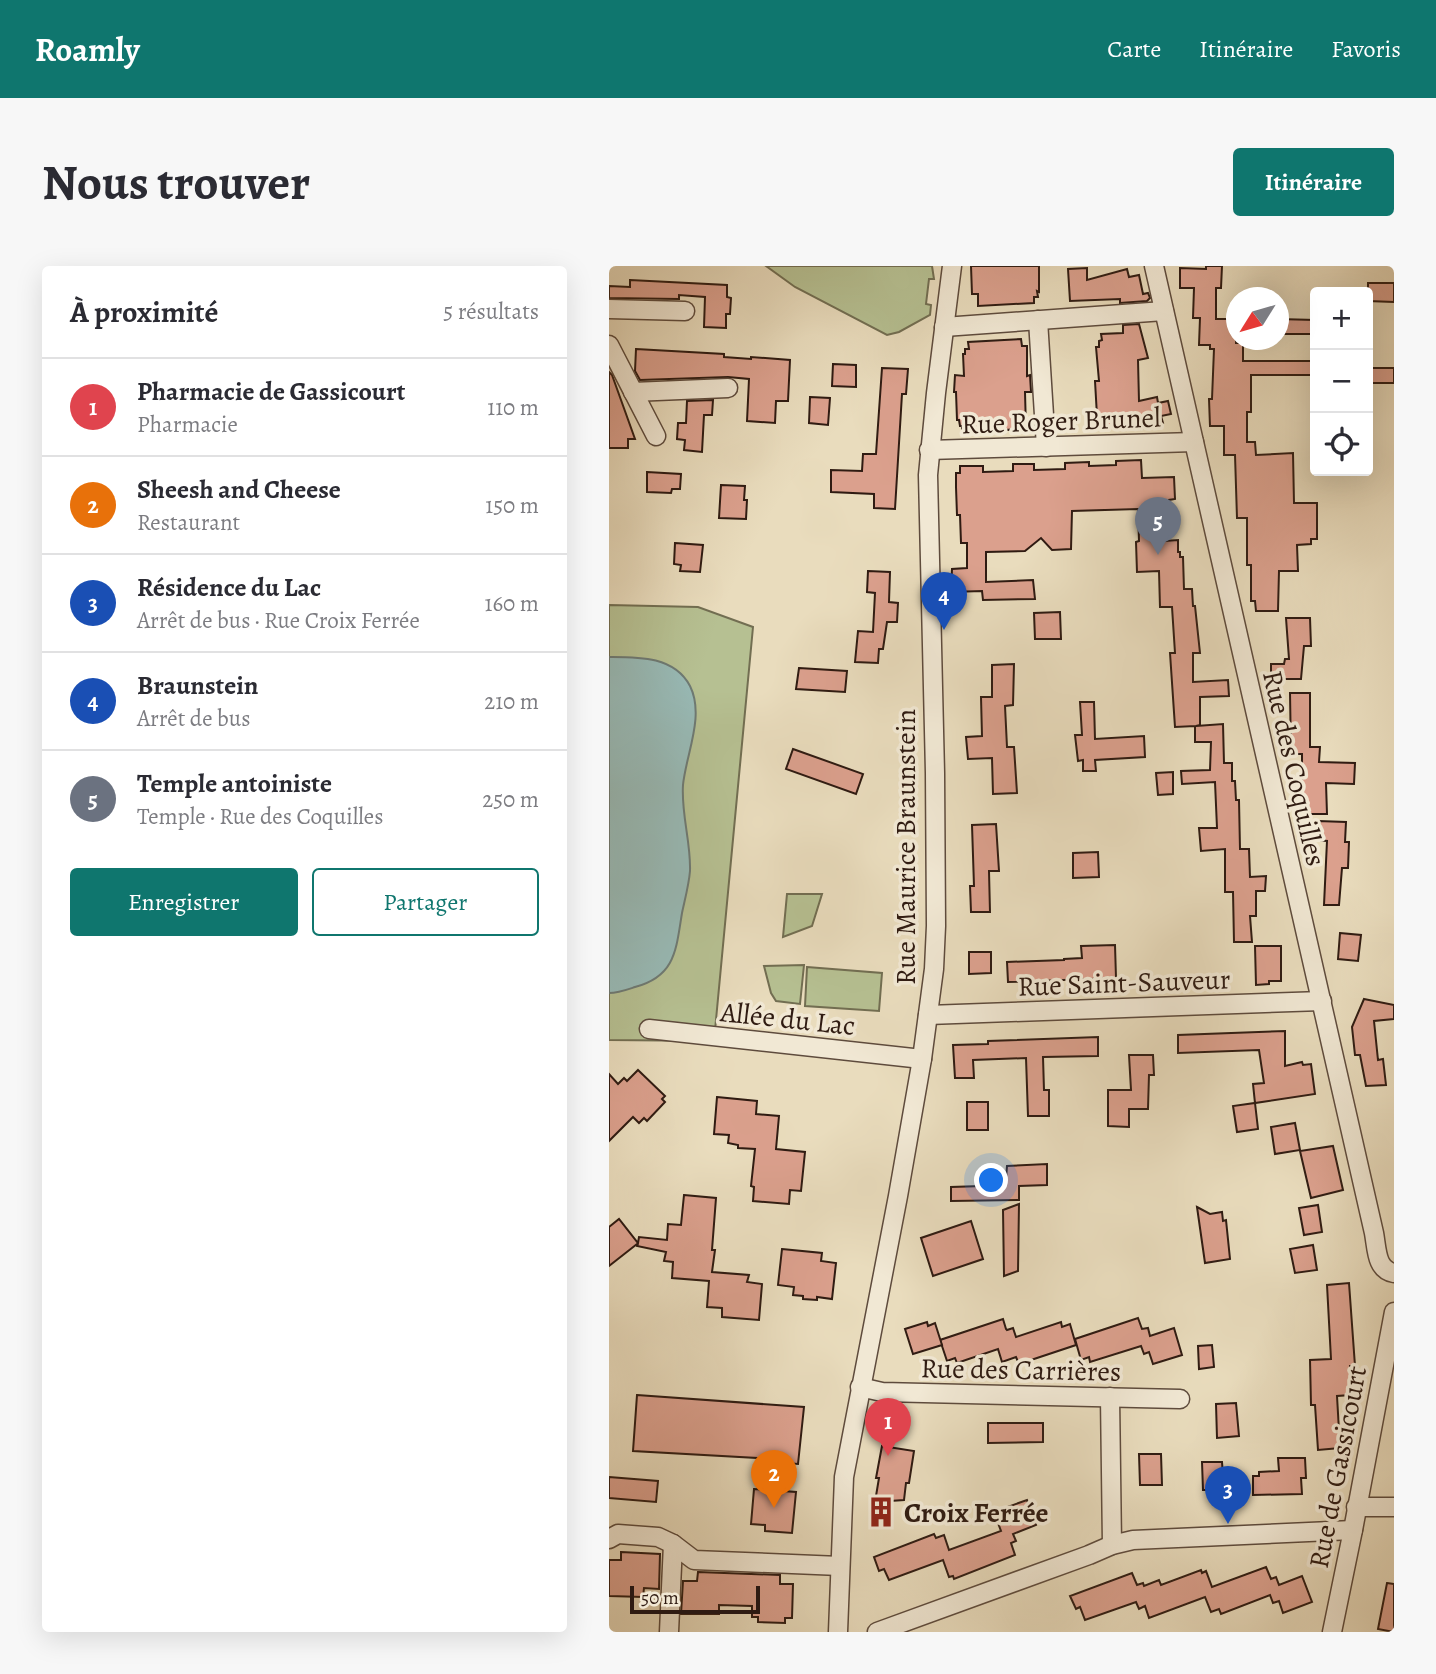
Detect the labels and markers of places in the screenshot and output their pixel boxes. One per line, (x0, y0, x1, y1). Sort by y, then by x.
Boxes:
pin: 5 (1135, 497, 1181, 555)
pin: 4 (921, 572, 967, 630)
pin: 1 (865, 1398, 911, 1456)
pin: 2 (751, 1450, 797, 1508)
pin: 3 (1205, 1466, 1251, 1524)
place label: Croix Ferrée (904, 1494, 1049, 1532)
building icon: Croix Ferrée (864, 1495, 898, 1529)

